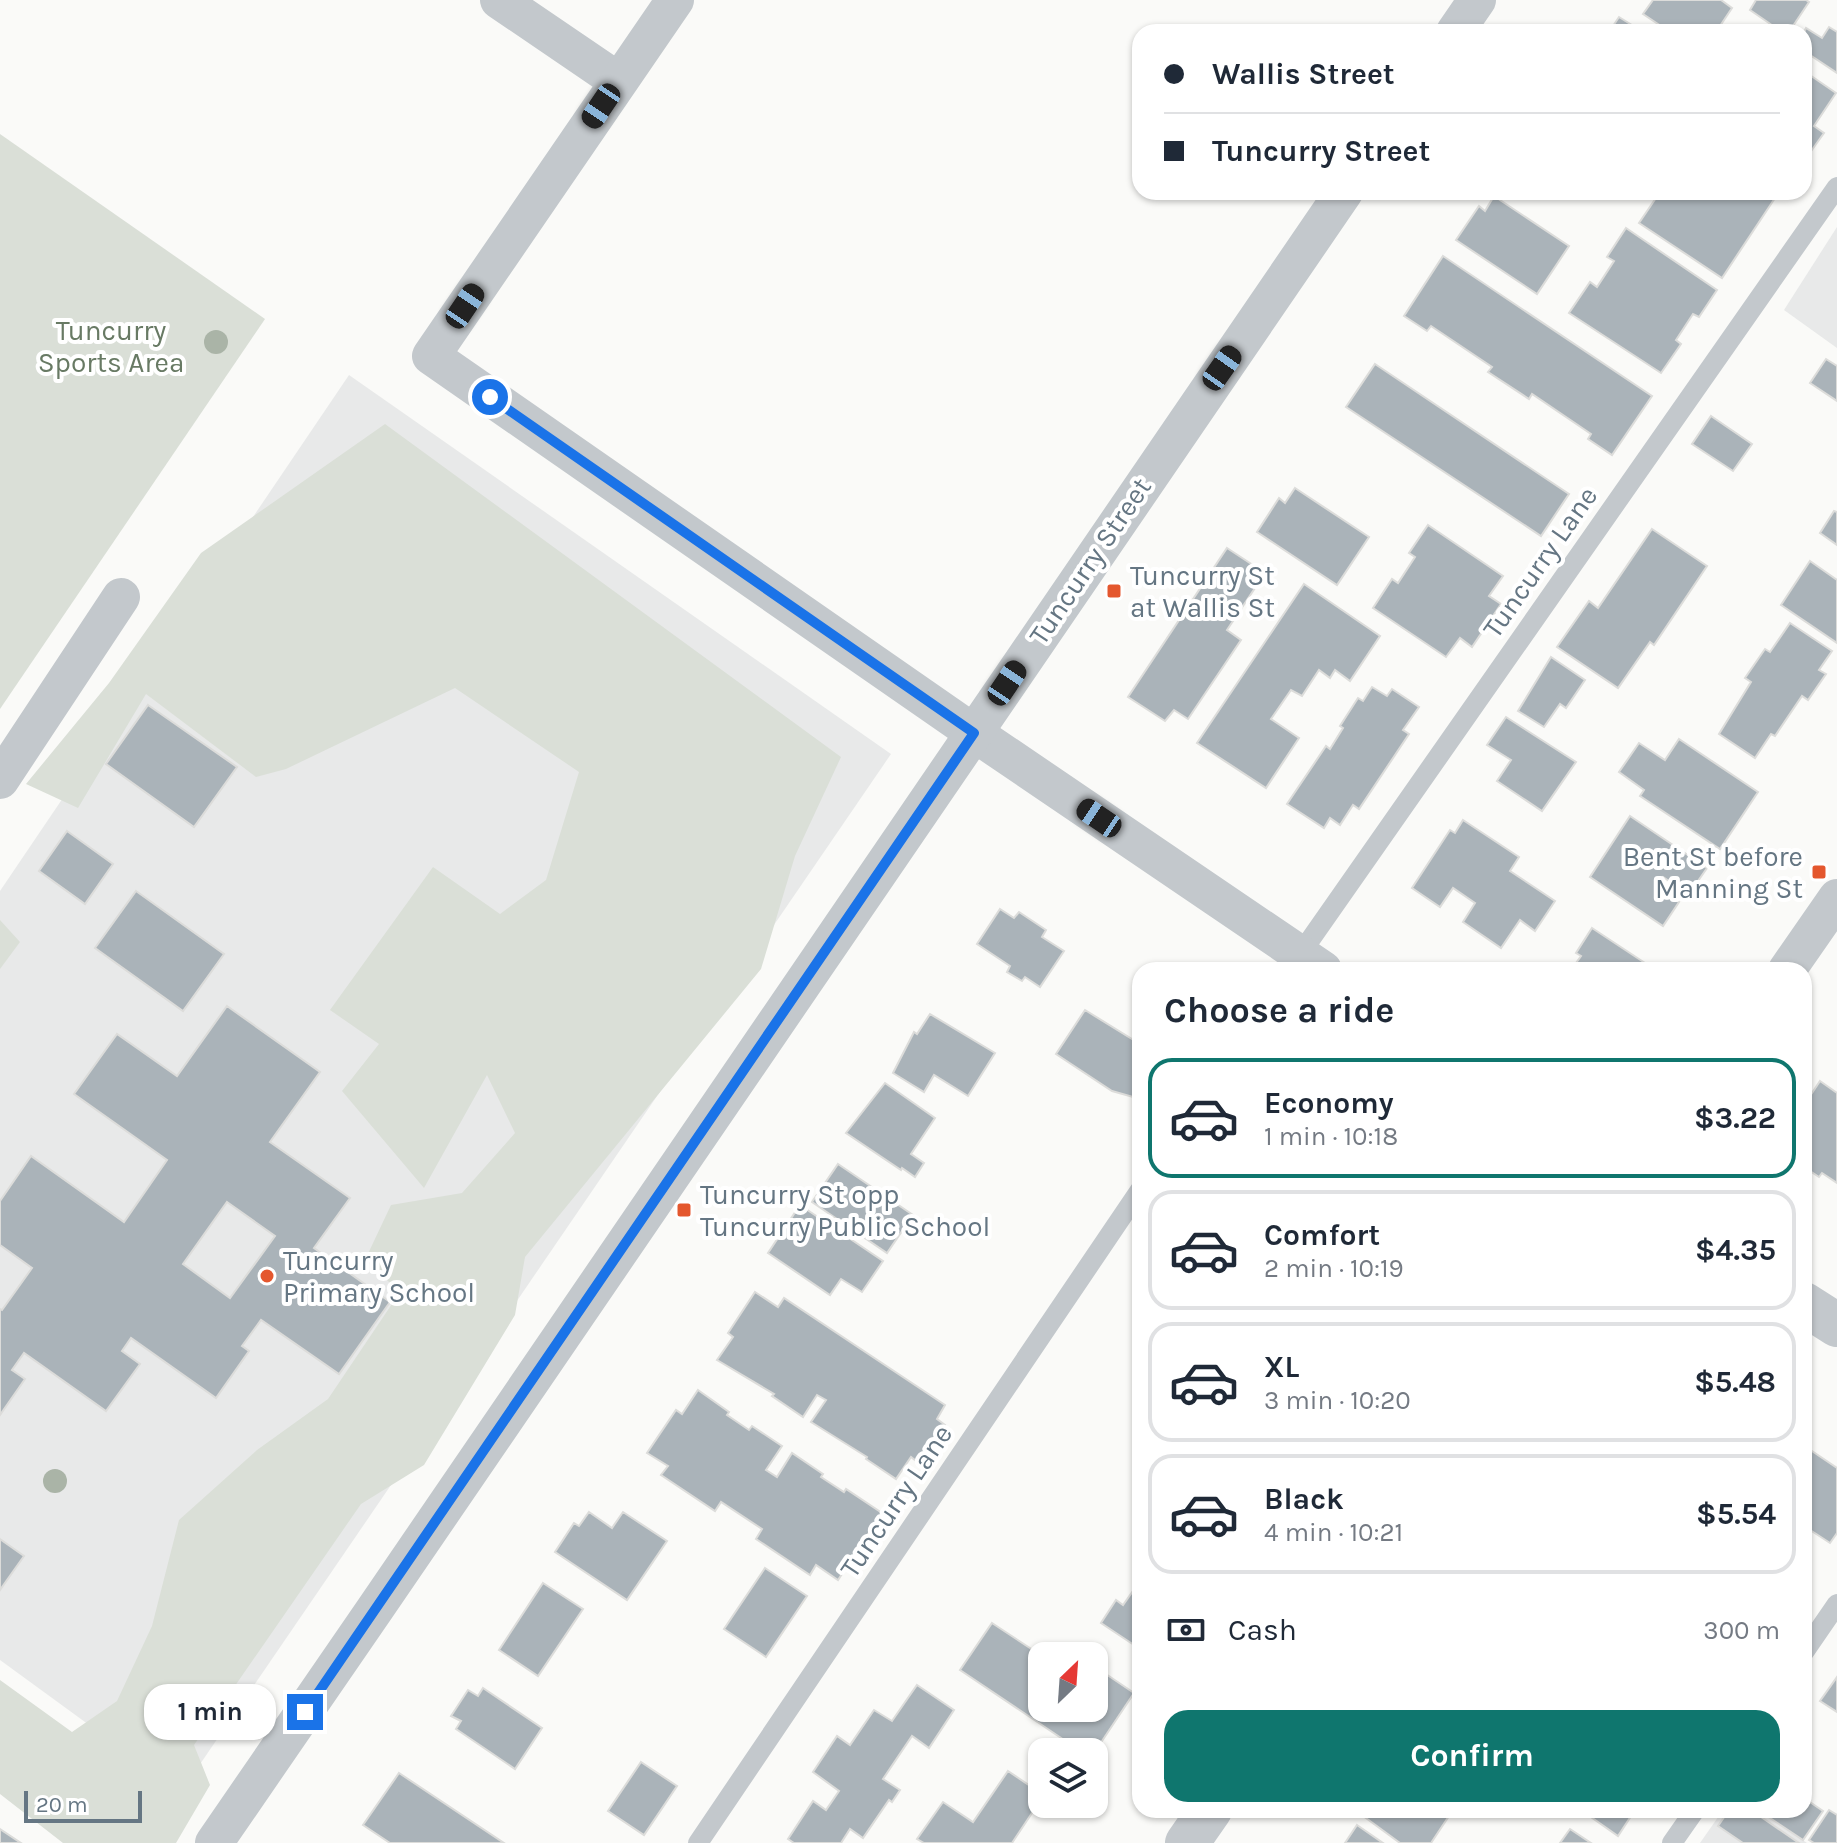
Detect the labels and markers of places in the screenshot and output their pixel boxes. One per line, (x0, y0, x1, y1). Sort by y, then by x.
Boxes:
place label: Tuncurry St at Wallis St (1130, 559, 1275, 624)
marker: Tuncurry St at Wallis St (1105, 582, 1123, 600)
place label: Bent St before Manning St (1623, 840, 1803, 905)
marker: Bent St before Manning St (1810, 863, 1828, 881)
place label: Tuncurry St opp Tuncurry Public School (700, 1178, 990, 1243)
marker: Tuncurry St opp Tuncurry Public School (675, 1201, 693, 1219)
place label: Tuncurry Primary School (283, 1244, 475, 1309)
marker: Tuncurry Primary School (258, 1267, 276, 1285)

